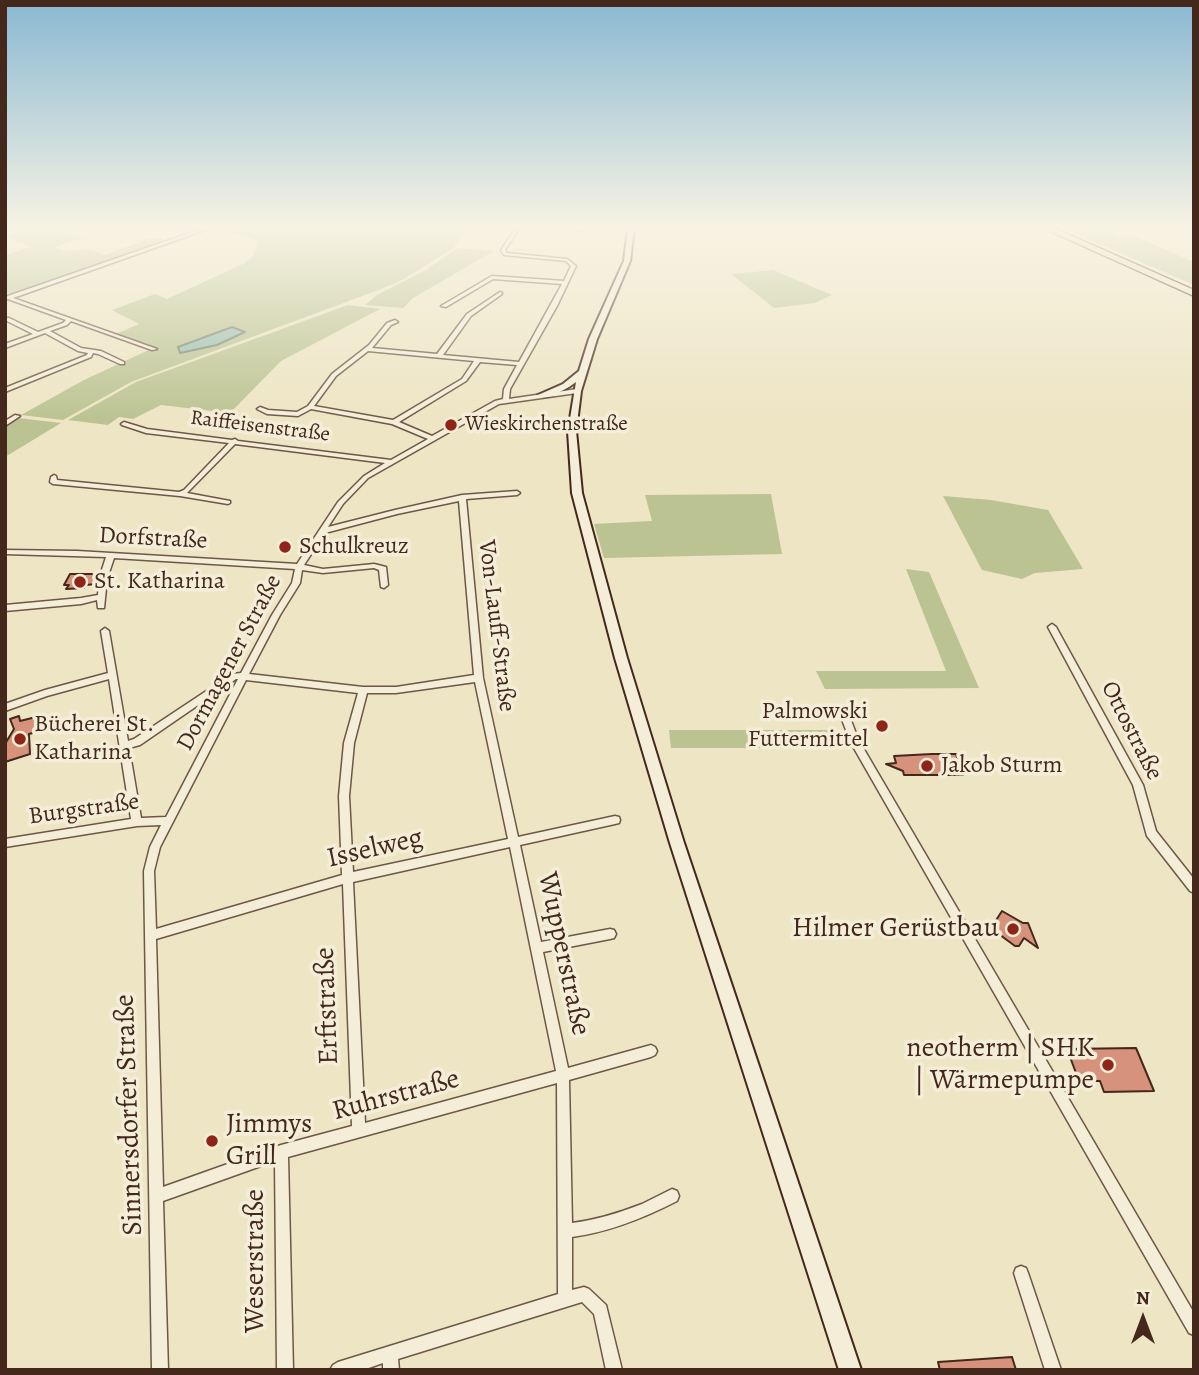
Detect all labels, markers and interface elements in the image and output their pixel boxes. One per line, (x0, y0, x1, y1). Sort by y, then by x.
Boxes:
street label: Raiffeisenstraße (189, 406, 331, 448)
place label: Wieskirchenstraße (465, 412, 628, 438)
marker: Wieskirchenstraße (443, 417, 459, 433)
street label: Dorfstraße (98, 522, 208, 556)
place label: Schulkreuz (299, 533, 409, 561)
marker: Schulkreuz (277, 539, 293, 555)
street label: Von-Lauff-Straße (471, 539, 521, 713)
place label: St. Katharina (94, 568, 225, 596)
street label: Dormagener Straße (171, 570, 289, 756)
marker: St. Katharina (72, 574, 88, 590)
street label: Ottostraße (1094, 677, 1168, 785)
place label: Palmowski Futtermittel (748, 698, 868, 754)
place label: Bücherei St. Katharina (34, 711, 154, 767)
marker: Palmowski Futtermittel (874, 718, 890, 734)
marker: Bücherei St. Katharina (12, 731, 28, 747)
place label: Jakob Sturm (941, 752, 1062, 780)
marker: Jakob Sturm (919, 758, 935, 774)
street label: Burgstraße (27, 788, 141, 832)
street label: Isselweg (324, 822, 426, 876)
street label: Wupperstraße (529, 869, 597, 1039)
place label: Hilmer Gerüstbau (792, 912, 999, 946)
marker: Hilmer Gerüstbau (1005, 921, 1021, 937)
street label: Erftstraße (309, 947, 347, 1065)
street label: Sinnersdorfer Straße (109, 994, 151, 1236)
place label: neotherm | SHK | Wärmepumpe (906, 1032, 1094, 1098)
marker: neotherm | SHK | Wärmepumpe (1100, 1057, 1116, 1073)
street label: Ruhrstraße (329, 1063, 463, 1129)
place label: Jimmys Grill (226, 1108, 312, 1174)
marker: Jimmys Grill (204, 1133, 220, 1149)
street label: Weserstraße (239, 1189, 273, 1333)
north arrow (1108, 1284, 1178, 1354)
text: N (1136, 1285, 1150, 1311)

